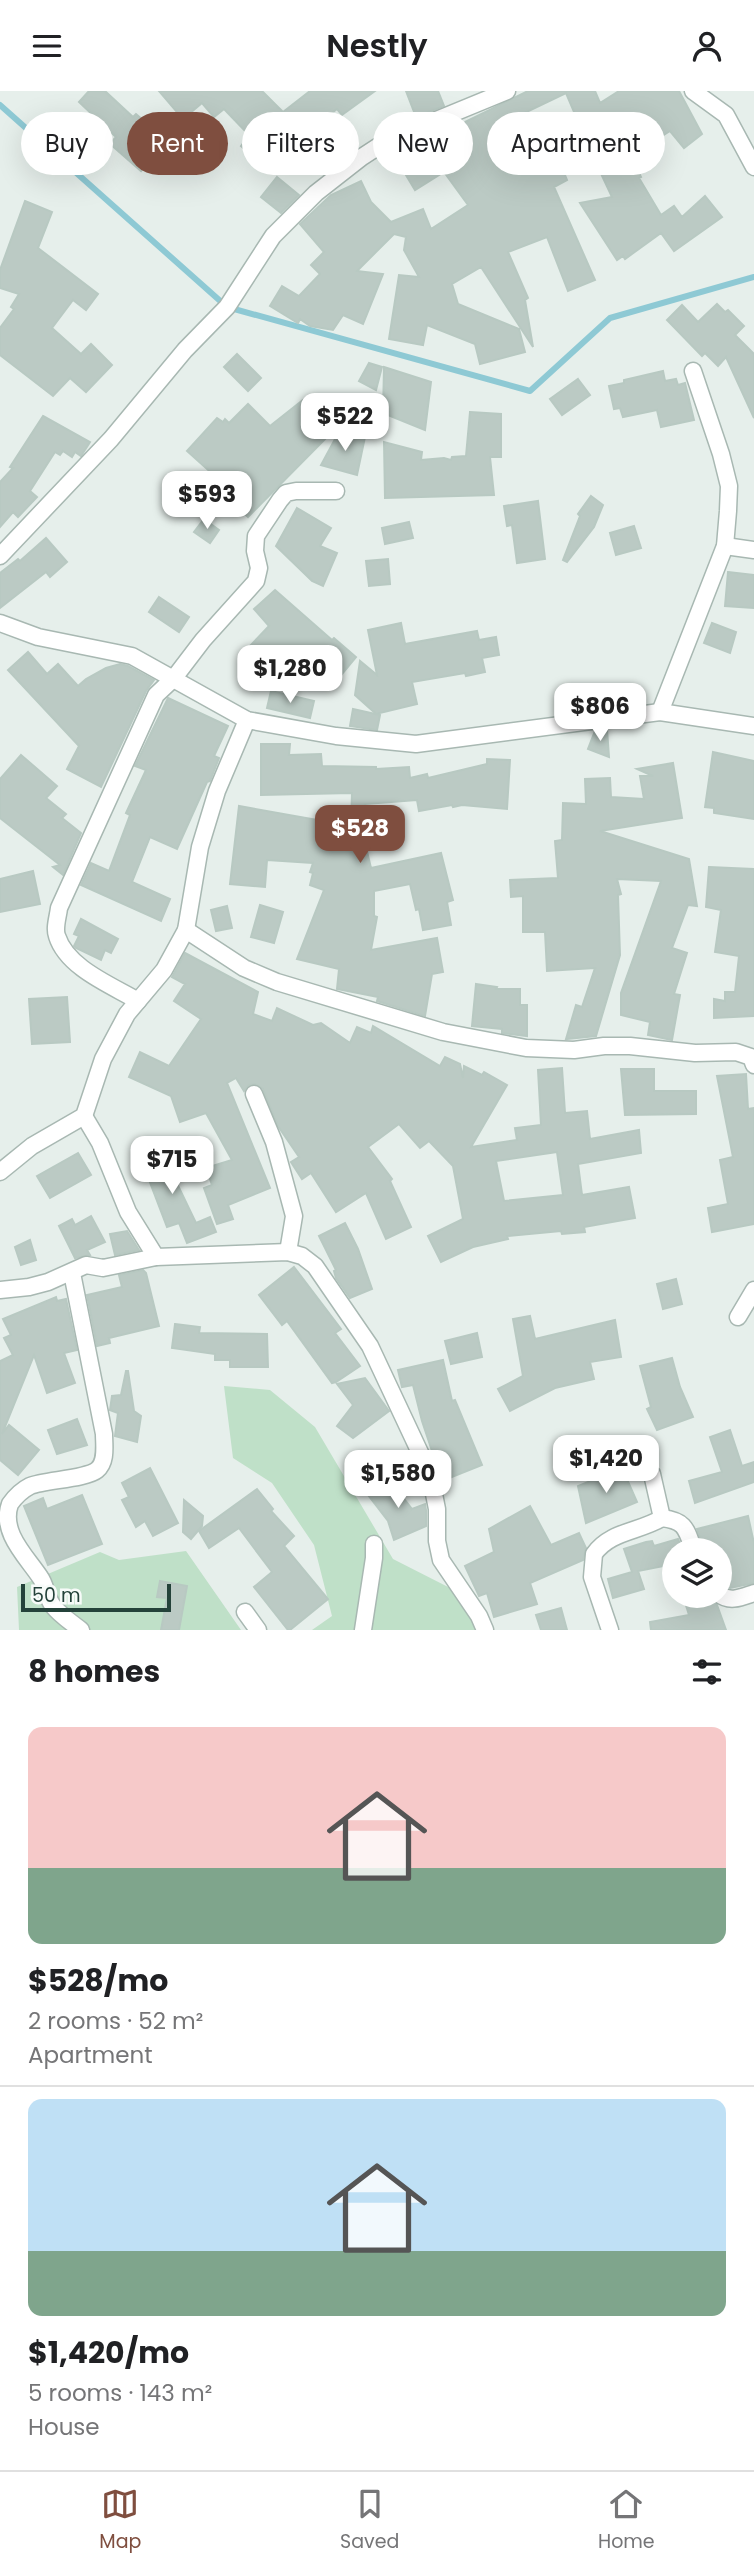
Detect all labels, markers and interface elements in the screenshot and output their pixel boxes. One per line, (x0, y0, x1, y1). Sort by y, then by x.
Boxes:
text: Nestly (326, 23, 428, 68)
icon: menu (28, 27, 66, 65)
icon: person (688, 27, 726, 65)
chip: Buy (21, 112, 113, 175)
chip: Rent (127, 112, 228, 175)
chip: Filters (242, 112, 359, 175)
chip: New (373, 112, 473, 175)
chip: Apartment (487, 112, 665, 175)
pin: $522 (304, 393, 386, 453)
text: $522 (317, 400, 373, 432)
pin: $593 (166, 471, 248, 531)
text: $593 (178, 478, 236, 510)
pin: $1,280 (233, 645, 347, 705)
text: $1,280 (253, 652, 327, 684)
pin: $806 (559, 683, 641, 743)
text: $806 (570, 690, 630, 722)
pin: $528 (319, 805, 401, 865)
text: $528 (331, 812, 389, 844)
pin: $715 (131, 1137, 213, 1196)
text: $715 (146, 1143, 198, 1175)
pin: $1,420 (549, 1435, 663, 1495)
text: $1,420 (569, 1442, 643, 1474)
pin: $1,580 (341, 1451, 455, 1510)
text: $1,580 (360, 1457, 436, 1489)
map controls (662, 1538, 732, 1608)
button: layers (662, 1538, 732, 1608)
scale bar (21, 1581, 172, 1613)
text: 50 m (32, 1582, 81, 1609)
text: 8 homes (28, 1650, 160, 1693)
icon: filters (688, 1653, 726, 1691)
icon: home (314, 1773, 440, 1899)
text: $528/mo (28, 1959, 168, 2002)
text: 2 rooms · 52 m² (28, 2005, 203, 2037)
text: Apartment (28, 2039, 153, 2071)
icon: home (314, 2145, 440, 2271)
text: $1,420/mo (28, 2331, 189, 2374)
text: 5 rooms · 143 m² (28, 2377, 212, 2409)
text: House (28, 2411, 100, 2443)
tab: Map (99, 2485, 141, 2556)
tab: Saved (340, 2485, 399, 2556)
tab: Home (598, 2485, 655, 2556)

